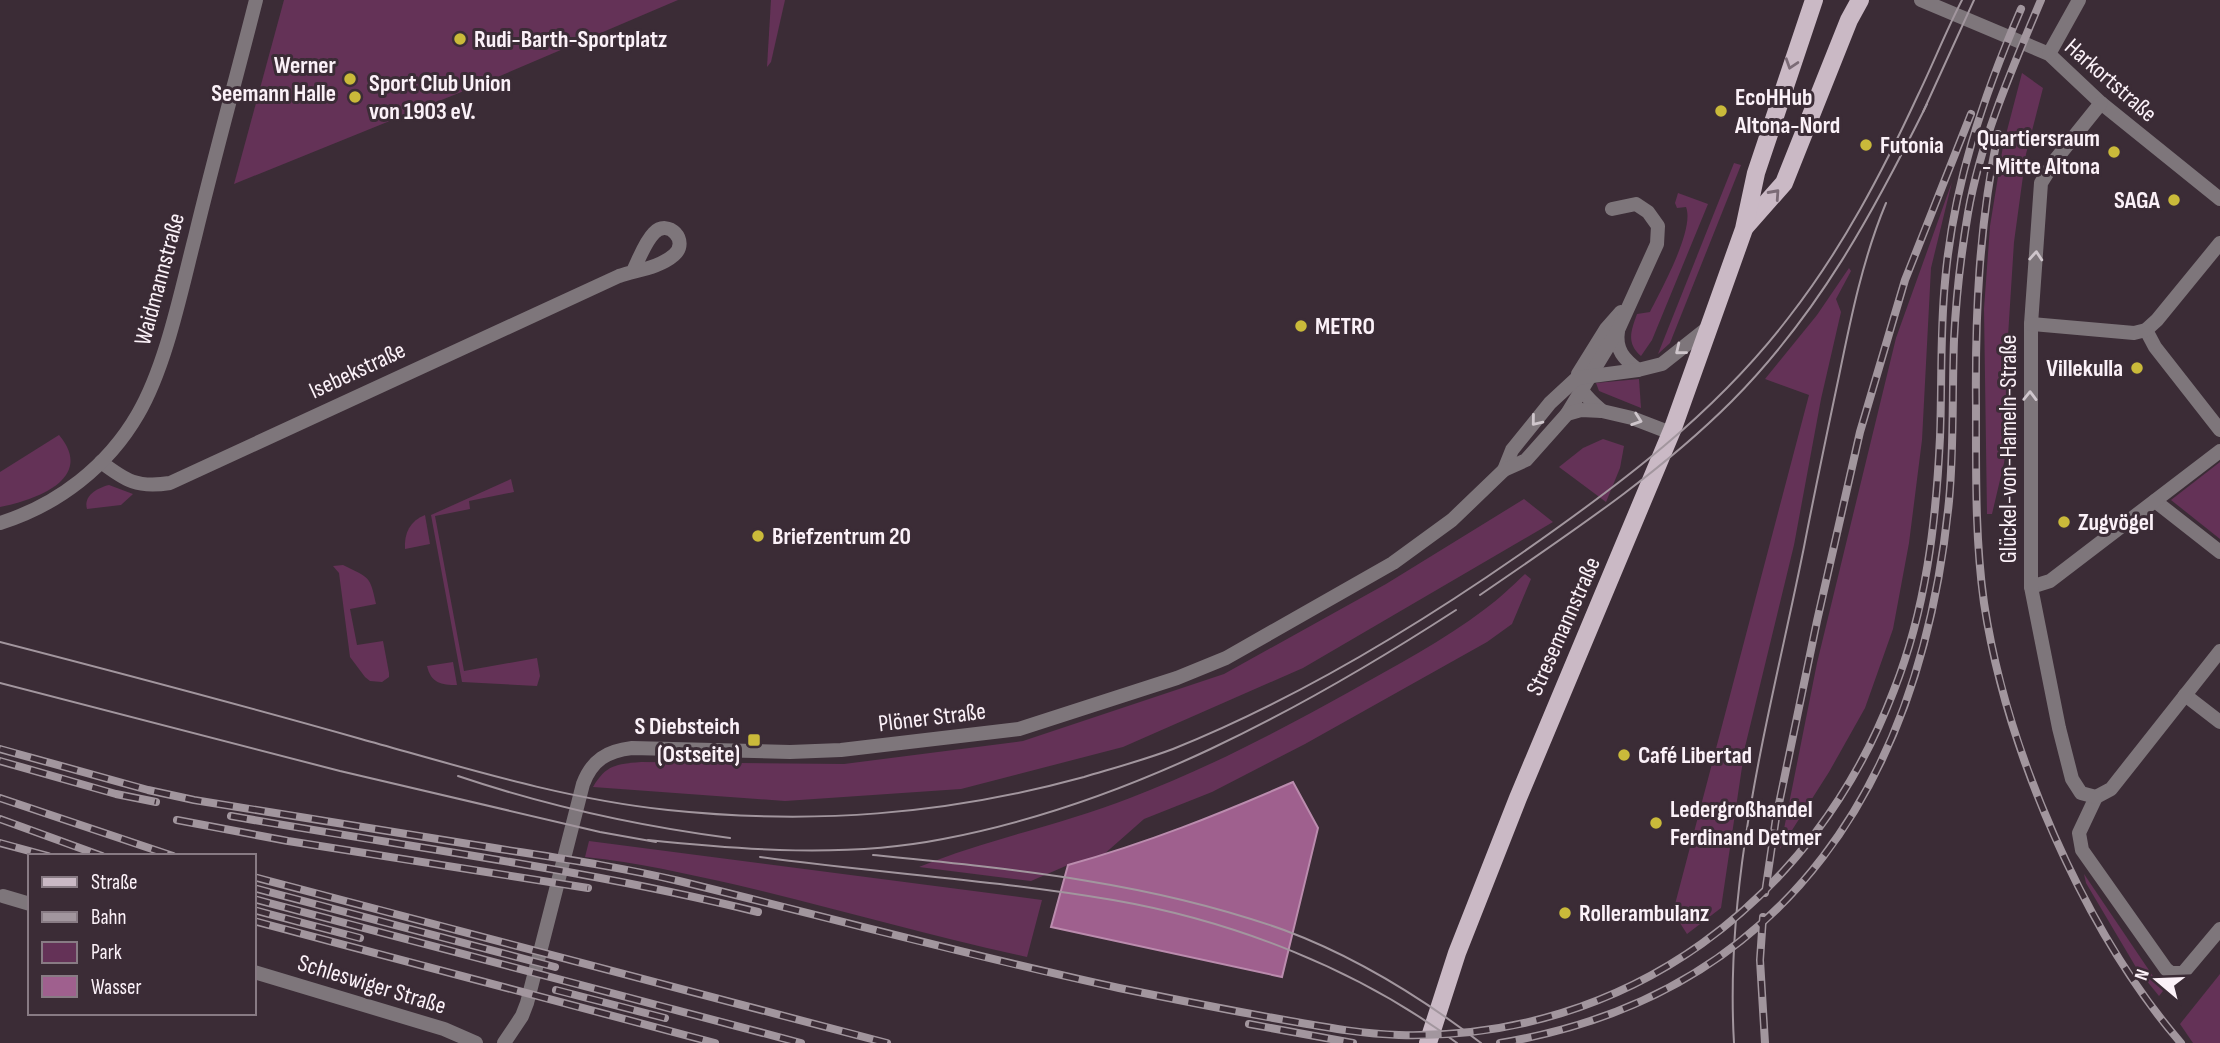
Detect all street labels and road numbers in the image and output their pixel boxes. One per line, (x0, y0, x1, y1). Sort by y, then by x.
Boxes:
street label: Harkortstraße (2059, 32, 2163, 128)
street label: Waidmannstraße (128, 210, 191, 348)
street label: Glückel-von-Hameln-Straße (1994, 335, 2023, 563)
street label: Isebekstraße (304, 336, 410, 405)
street label: Stresemannstraße (1520, 552, 1607, 700)
street label: Plöner Straße (877, 697, 988, 738)
street label: Schleswiger Straße (294, 948, 450, 1021)

